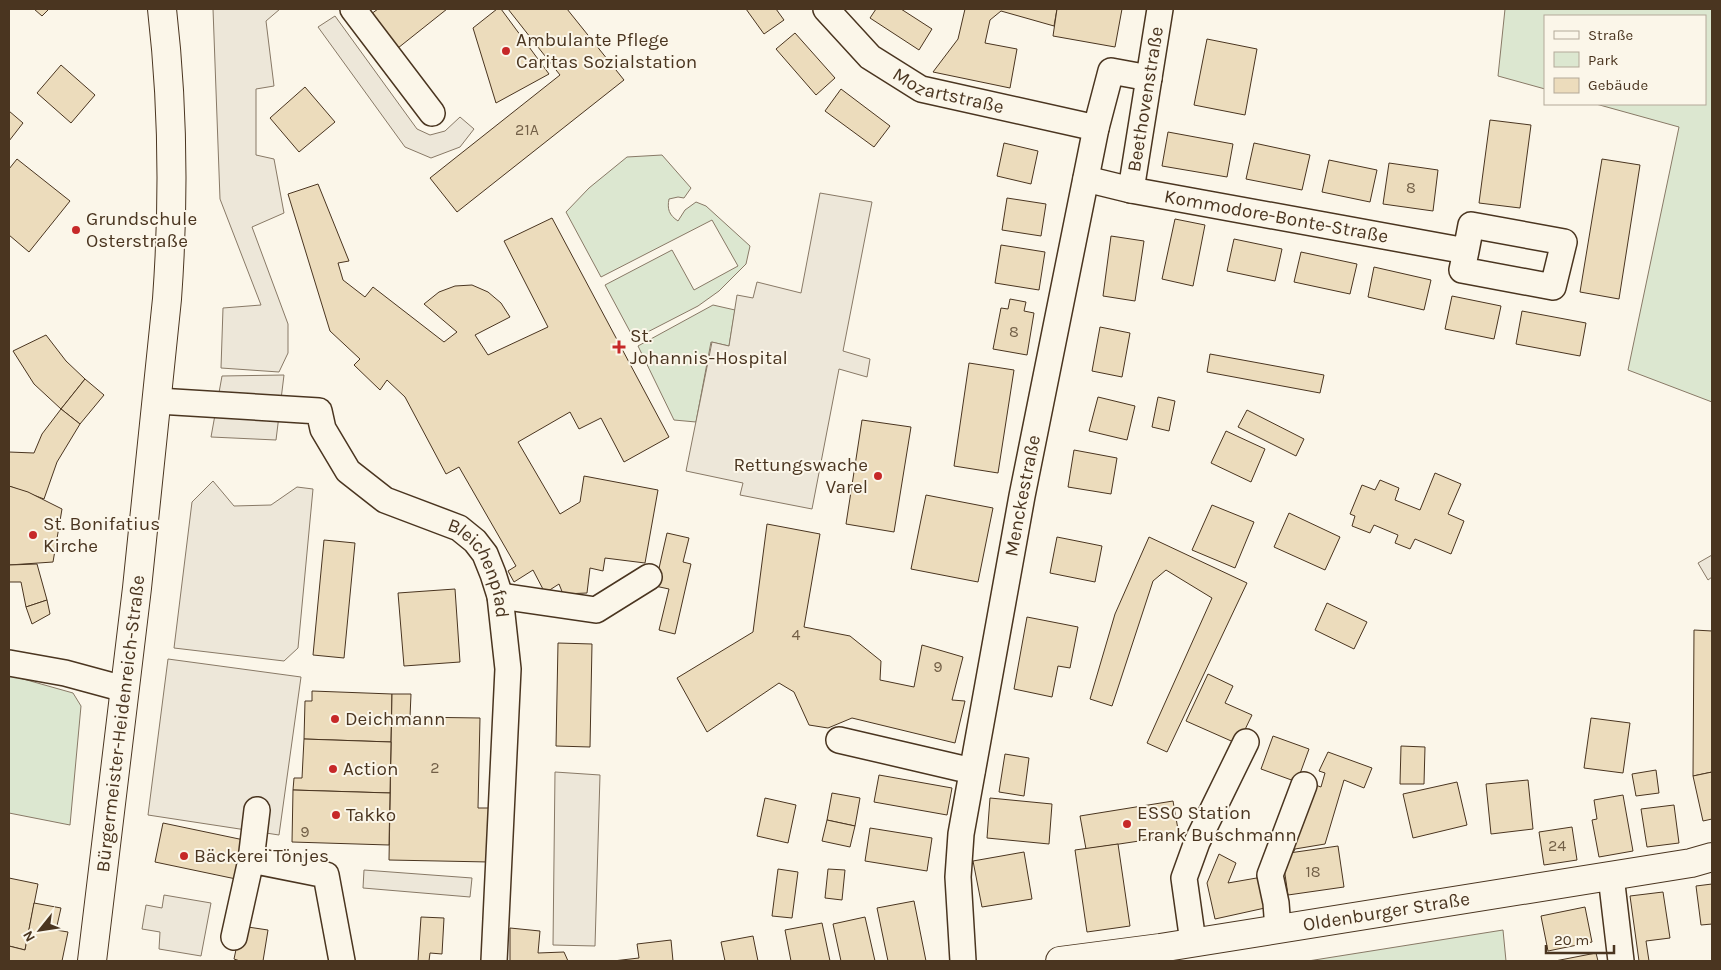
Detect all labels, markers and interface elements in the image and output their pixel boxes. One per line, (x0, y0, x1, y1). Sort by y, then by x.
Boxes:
legend (1544, 15, 1706, 105)
street label: Beethovenstraße (1123, 25, 1168, 174)
text: Straße (1588, 26, 1633, 44)
place label: Ambulante Pflege Caritas Sozialstation (516, 29, 697, 73)
marker: Ambulante Pflege Caritas Sozialstation (500, 45, 512, 57)
text: Park (1588, 51, 1618, 69)
street label: Mozartstraße (889, 63, 1006, 118)
text: Gebäude (1588, 76, 1648, 94)
house number: 21A (515, 120, 539, 139)
house number: 8 (1406, 178, 1416, 197)
street label: Kommodore-Bonte-Straße (1162, 185, 1390, 248)
place label: Grundschule Osterstraße (86, 208, 197, 252)
marker: Grundschule Osterstraße (70, 224, 82, 236)
house number: 8 (1009, 322, 1019, 341)
place label: St. Johannis-Hospital (630, 325, 788, 369)
marker: St. Johannis-Hospital (612, 340, 626, 354)
street label: Menckestraße (1000, 433, 1045, 558)
place label: Rettungswache Varel (733, 454, 868, 498)
marker: Rettungswache Varel (872, 470, 884, 482)
place label: St. Bonifatius Kirche (43, 513, 160, 557)
street label: Bleichenpfad (445, 514, 513, 619)
marker: St. Bonifatius Kirche (27, 529, 39, 541)
street label: Bürgermeister-Heidenreich-Straße (92, 574, 149, 874)
house number: 4 (792, 625, 801, 644)
house number: 9 (933, 657, 943, 676)
place label: Deichmann (345, 708, 445, 730)
marker: Deichmann (329, 713, 341, 725)
place label: Action (343, 758, 398, 780)
house number: 2 (430, 758, 440, 777)
marker: Action (327, 763, 339, 775)
place label: ESSO Station Frank Buschmann (1137, 802, 1297, 846)
place label: Takko (346, 804, 396, 826)
marker: Takko (330, 809, 342, 821)
marker: ESSO Station Frank Buschmann (1121, 818, 1133, 830)
house number: 9 (300, 822, 310, 841)
house number: 24 (1548, 836, 1566, 855)
place label: Bäckerei Tönjes (194, 845, 329, 867)
marker: Bäckerei Tönjes (178, 850, 190, 862)
house number: 18 (1305, 862, 1321, 881)
street label: Oldenburger Straße (1301, 888, 1471, 936)
north arrow (15, 905, 65, 955)
scale bar (1546, 922, 1614, 954)
text: N (19, 928, 39, 945)
text: 20 m (1554, 931, 1589, 949)

